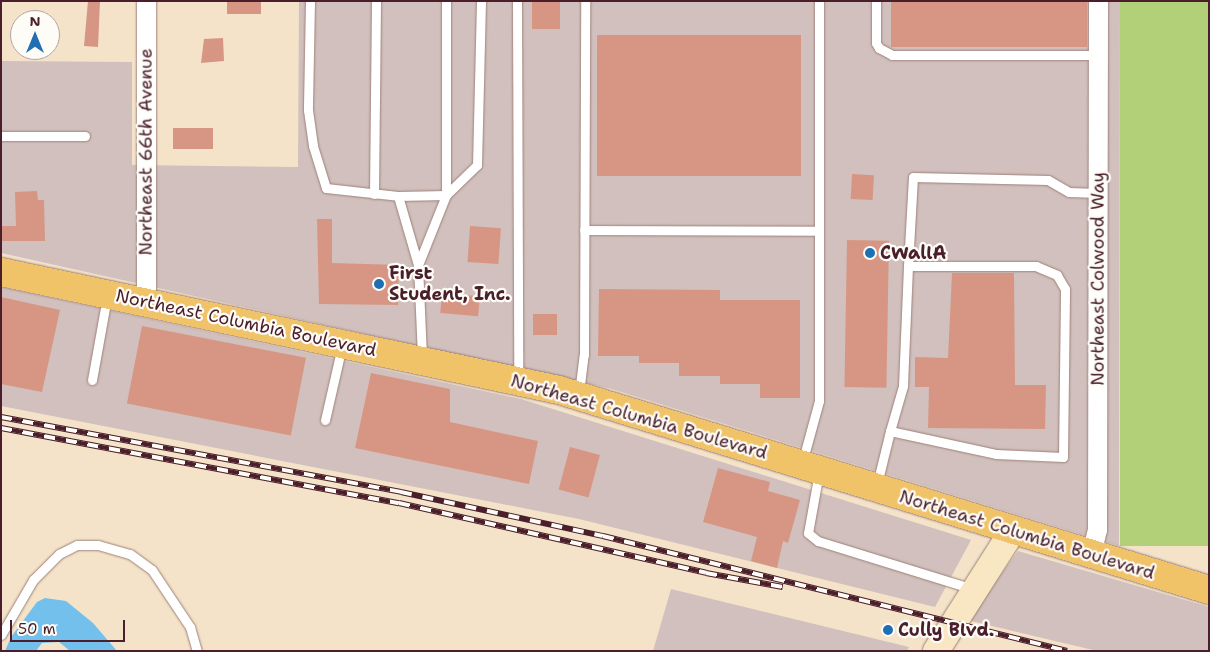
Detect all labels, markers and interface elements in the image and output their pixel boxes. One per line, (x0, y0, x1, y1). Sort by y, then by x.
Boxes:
north arrow (10, 10, 60, 60)
text: N (29, 12, 41, 30)
street label: Northeast 66th Avenue (135, 48, 157, 256)
street label: Northeast Colwood Way (1087, 172, 1109, 386)
place label: CWallA (880, 242, 946, 264)
marker: CWallA (864, 247, 876, 259)
place label: First Student, Inc. (389, 263, 511, 306)
marker: First Student, Inc. (373, 278, 385, 290)
street label: Northeast Columbia Boulevard (114, 285, 378, 361)
street label: Northeast Columbia Boulevard (508, 370, 770, 464)
street label: Northeast Columbia Boulevard (897, 486, 1157, 584)
scale bar (12, 610, 128, 642)
text: 50 m (18, 619, 56, 639)
place label: Cully Blvd. (898, 619, 994, 641)
marker: Cully Blvd. (882, 624, 894, 636)

